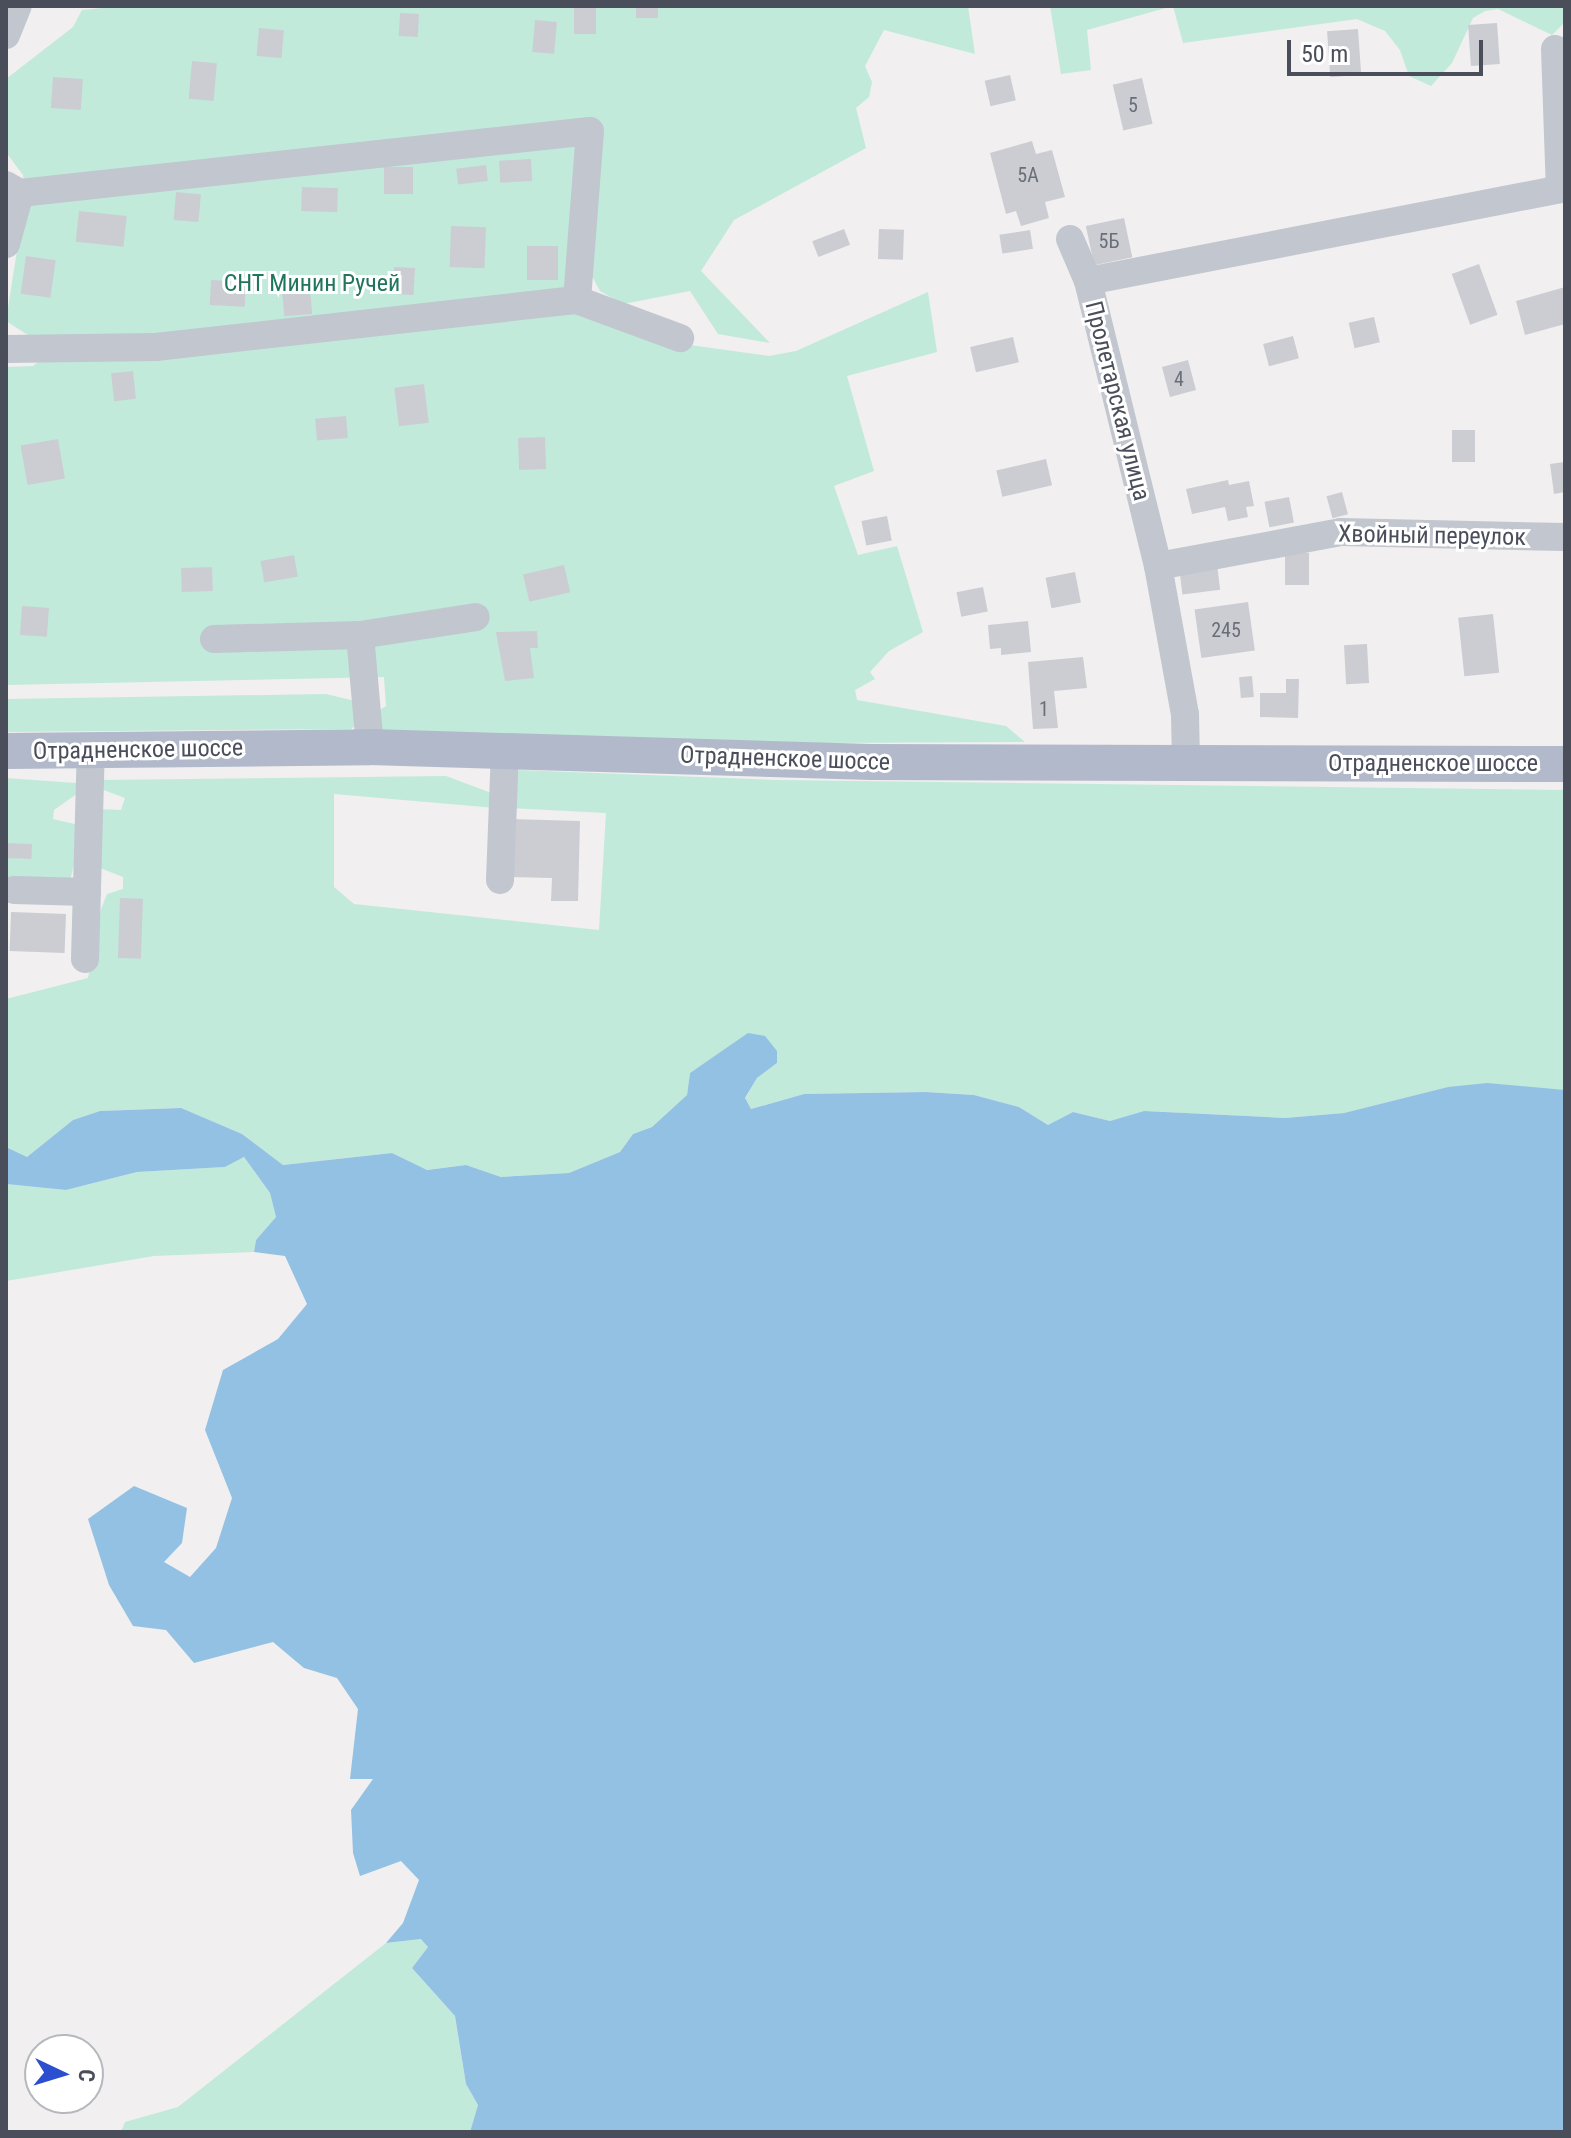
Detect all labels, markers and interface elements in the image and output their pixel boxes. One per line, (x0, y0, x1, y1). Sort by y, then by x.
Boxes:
scale bar (1291, 24, 1487, 74)
text: 50 m (1301, 40, 1348, 68)
house number: 5 (1128, 93, 1138, 117)
house number: 5А (1017, 163, 1039, 187)
house number: 5Б (1099, 229, 1119, 253)
park label: СНТ Минин Ручей (223, 270, 401, 298)
street label: Пролетарская улица (1078, 298, 1156, 504)
house number: 4 (1174, 367, 1184, 391)
street label: Хвойный переулок (1338, 520, 1526, 552)
house number: 245 (1211, 618, 1241, 642)
house number: 1 (1039, 697, 1049, 721)
street label: Отрадненское шоссе (33, 734, 243, 766)
street label: Отрадненское шоссе (680, 741, 890, 777)
street label: Отрадненское шоссе (1328, 750, 1538, 778)
north arrow (24, 2034, 104, 2114)
text: С (74, 2068, 99, 2083)

